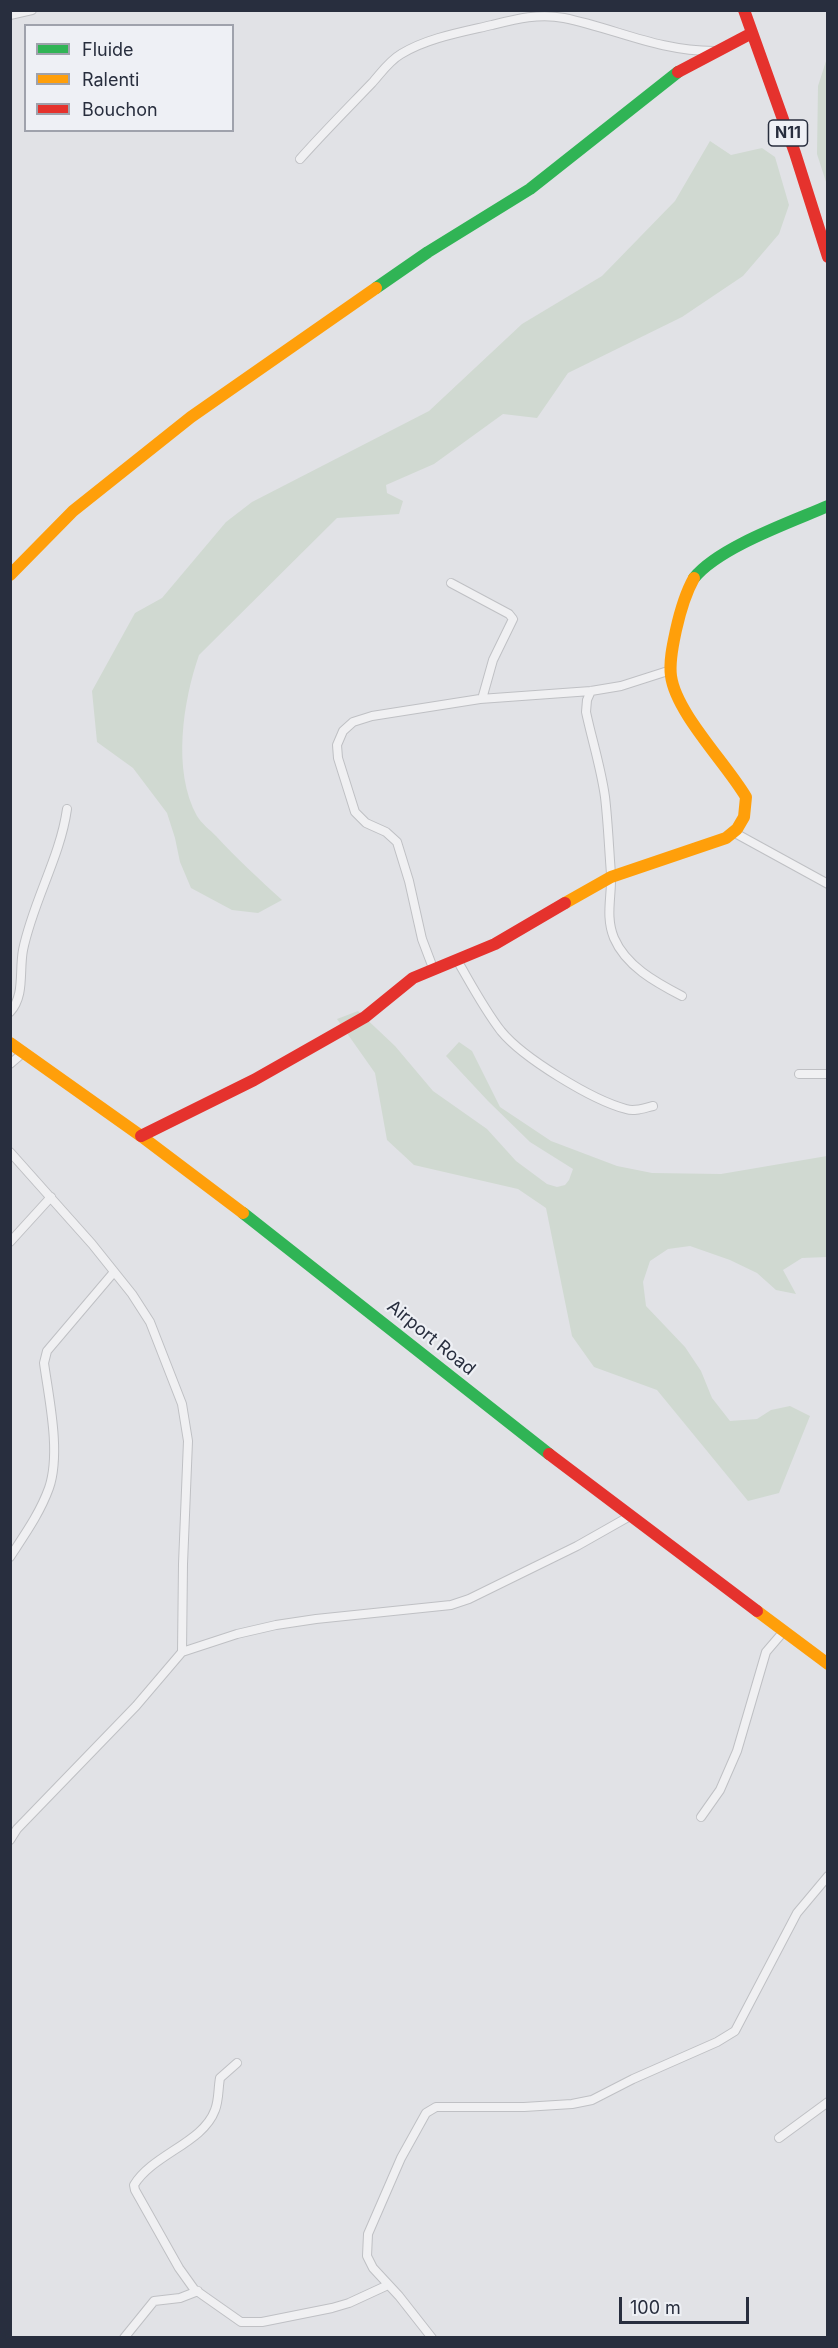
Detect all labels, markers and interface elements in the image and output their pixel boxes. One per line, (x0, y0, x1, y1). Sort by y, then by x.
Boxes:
legend (24, 24, 234, 132)
text: Fluide (82, 39, 134, 60)
text: Ralenti (82, 69, 139, 90)
text: Bouchon (82, 99, 158, 120)
road number: N11 (768, 120, 808, 146)
street label: Airport Road (383, 1296, 479, 1380)
scale bar (622, 2285, 752, 2323)
text: 100 m (630, 2297, 681, 2318)

